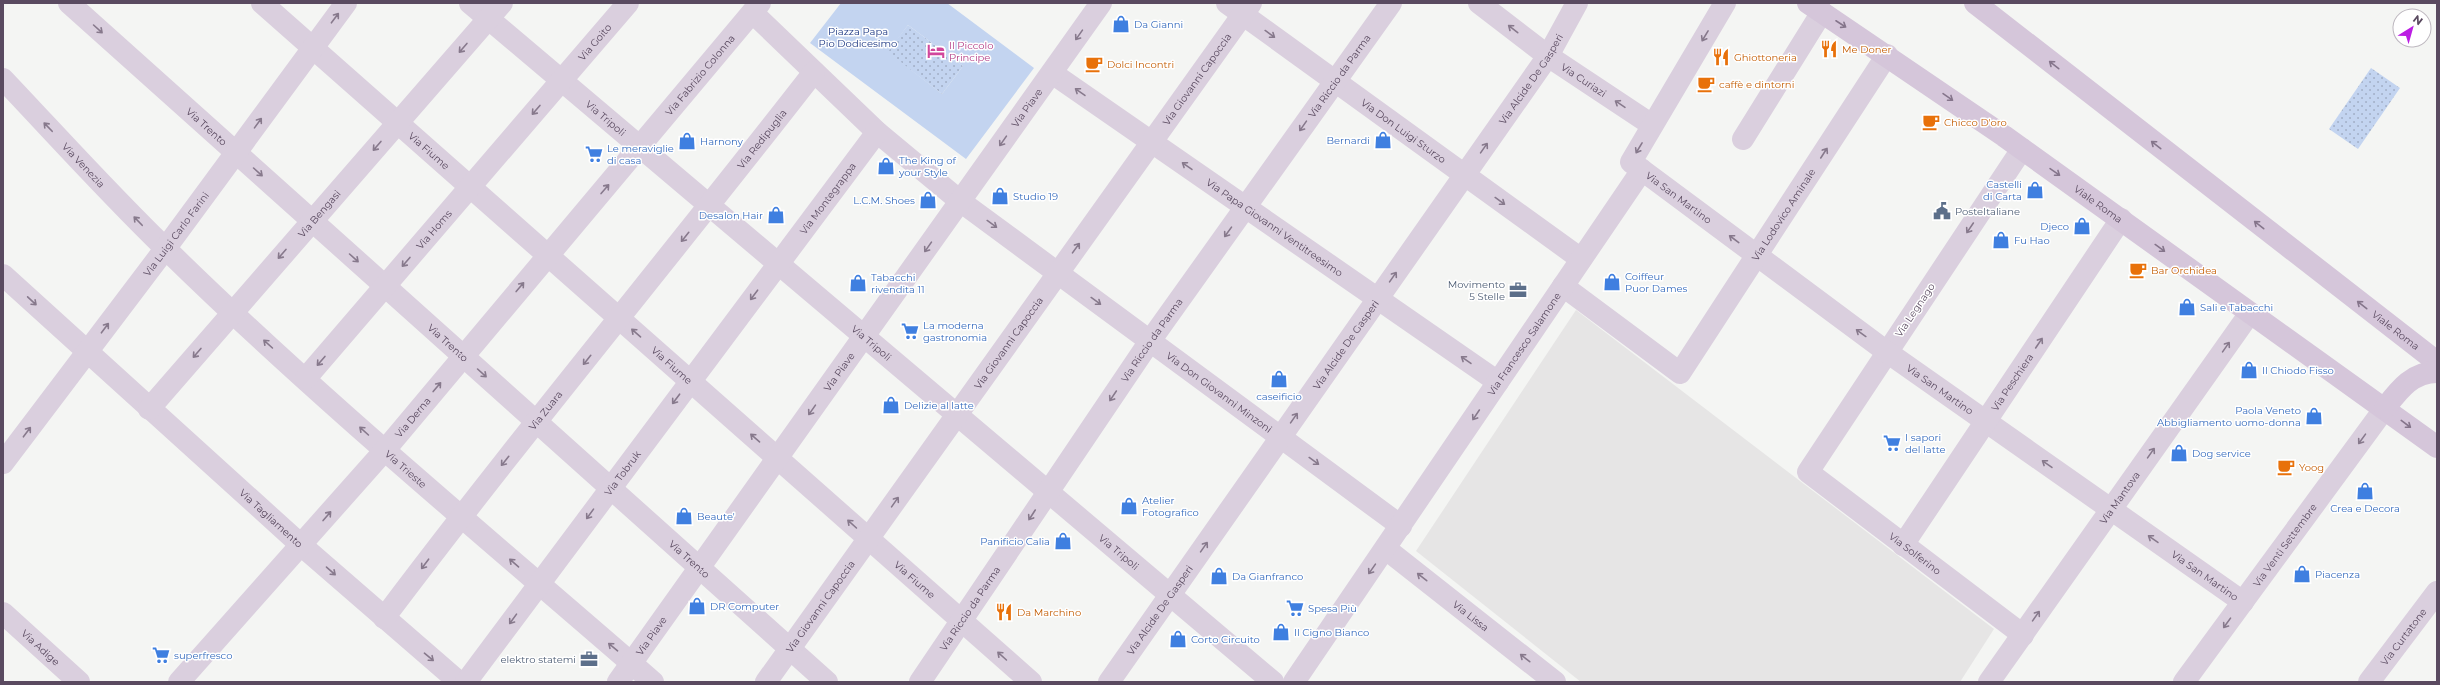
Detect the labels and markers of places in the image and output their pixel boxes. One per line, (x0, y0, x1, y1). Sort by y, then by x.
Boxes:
shop icon: Da Gianni (1111, 14, 1131, 34)
place label: Da Gianni (1134, 18, 1183, 31)
place label: Il Piccolo Principe (949, 39, 994, 64)
restaurant icon: Me Doner (1819, 39, 1839, 59)
hotel icon: Il Piccolo Principe (926, 41, 946, 61)
place label: Me Doner (1842, 43, 1892, 56)
restaurant icon: Ghiottoneria (1711, 47, 1731, 67)
place label: Ghiottoneria (1734, 51, 1797, 64)
cafe icon: Dolci Incontri (1084, 54, 1104, 74)
place label: Dolci Incontri (1107, 58, 1174, 71)
cafe icon: caffè e dintorni (1696, 74, 1716, 94)
place label: caffè e dintorni (1719, 78, 1794, 91)
cafe icon: Chicco D'oro (1921, 112, 1941, 132)
place label: Chicco D'oro (1944, 116, 2007, 129)
shop icon: Bernardi (1373, 130, 1393, 150)
shop icon: Harnony (677, 131, 697, 151)
place label: Bernardi (1326, 134, 1370, 147)
place label: Harnony (700, 135, 744, 148)
place label: Le meraviglie di casa (607, 142, 674, 167)
supermarket icon: Le meraviglie di casa (584, 144, 604, 164)
place label: The King of your Style (898, 154, 956, 179)
shop icon: The King of your Style (876, 156, 896, 176)
place label: Castelli di Carta (1983, 178, 2022, 203)
shop icon: Castelli di Carta (2025, 180, 2045, 200)
shop icon: Studio 19 (990, 186, 1010, 206)
shop icon: L.C.M. Shoes (918, 190, 938, 210)
place label: Studio 19 (1013, 190, 1058, 203)
place label: L.C.M. Shoes (853, 194, 915, 207)
public building icon: PosteItaliane (1932, 201, 1952, 221)
shop icon: Desalon Hair (766, 205, 786, 225)
place label: PosteItaliane (1955, 205, 2020, 218)
place label: Desalon Hair (699, 209, 763, 222)
shop icon: Djeco (2072, 216, 2092, 236)
place label: Djeco (2040, 220, 2069, 233)
shop icon: Fu Hao (1991, 230, 2011, 250)
place label: Fu Hao (2014, 234, 2050, 247)
cafe icon: Bar Orchidea (2128, 260, 2148, 280)
place label: Bar Orchidea (2151, 264, 2217, 277)
place label: Coiffeur Puor Dames (1625, 270, 1688, 295)
place label: Tabacchi rivendita 11 (871, 271, 925, 296)
shop icon: Coiffeur Puor Dames (1602, 272, 1622, 292)
shop icon: Tabacchi rivendita 11 (848, 273, 868, 293)
place label: Movimento 5 Stelle (1448, 278, 1505, 303)
office icon: Movimento 5 Stelle (1508, 280, 1528, 300)
shop icon: Sali e Tabacchi (2177, 297, 2197, 317)
place label: Sali e Tabacchi (2200, 301, 2273, 314)
place label: La moderna gastronomia (923, 319, 987, 344)
supermarket icon: La moderna gastronomia (900, 321, 920, 341)
shop icon: Il Chiodo Fisso (2239, 360, 2259, 380)
place label: Il Chiodo Fisso (2262, 364, 2334, 377)
shop icon: caseificio (1269, 369, 1289, 389)
place label: caseificio (1256, 390, 1302, 403)
shop icon: Delizie al latte (881, 395, 901, 415)
place label: Delizie al latte (904, 399, 974, 412)
place label: Paola Veneto Abbigliamento uomo-donna (2157, 404, 2301, 429)
shop icon: Paola Veneto Abbigliamento uomo-donna (2304, 406, 2324, 426)
place label: I sapori del latte (1905, 431, 1946, 456)
supermarket icon: I sapori del latte (1882, 433, 1902, 453)
shop icon: Dog service (2169, 443, 2189, 463)
place label: Dog service (2192, 447, 2251, 460)
cafe icon: Yoog (2276, 457, 2296, 477)
place label: Yoog (2299, 461, 2324, 474)
shop icon: Crea e Decora (2355, 481, 2375, 501)
place label: Atelier Fotografico (1142, 494, 1199, 519)
shop icon: Atelier Fotografico (1119, 496, 1139, 516)
place label: Crea e Decora (2330, 502, 2400, 515)
shop icon: Beaute' (674, 506, 694, 526)
place label: Beaute' (697, 510, 735, 523)
shop icon: Panificio Calia (1053, 531, 1073, 551)
place label: Panificio Calia (980, 535, 1050, 548)
shop icon: Piacenza (2292, 564, 2312, 584)
shop icon: Da Gianfranco (1209, 566, 1229, 586)
place label: Piacenza (2315, 568, 2360, 581)
place label: Da Gianfranco (1232, 570, 1303, 583)
shop icon: DR Computer (687, 596, 707, 616)
supermarket icon: Spesa Più (1285, 598, 1305, 618)
place label: DR Computer (710, 600, 779, 613)
restaurant icon: Da Marchino (994, 602, 1014, 622)
place label: Spesa Più (1308, 602, 1357, 615)
place label: Da Marchino (1017, 606, 1081, 619)
shop icon: Il Cigno Bianco (1271, 622, 1291, 642)
place label: Il Cigno Bianco (1294, 626, 1369, 639)
shop icon: Corto Circuito (1168, 629, 1188, 649)
place label: Corto Circuito (1191, 633, 1260, 646)
supermarket icon: superfresco (151, 645, 171, 665)
place label: superfresco (174, 649, 232, 662)
office icon: elektro statemi (579, 649, 599, 669)
place label: elektro statemi (501, 653, 576, 666)

